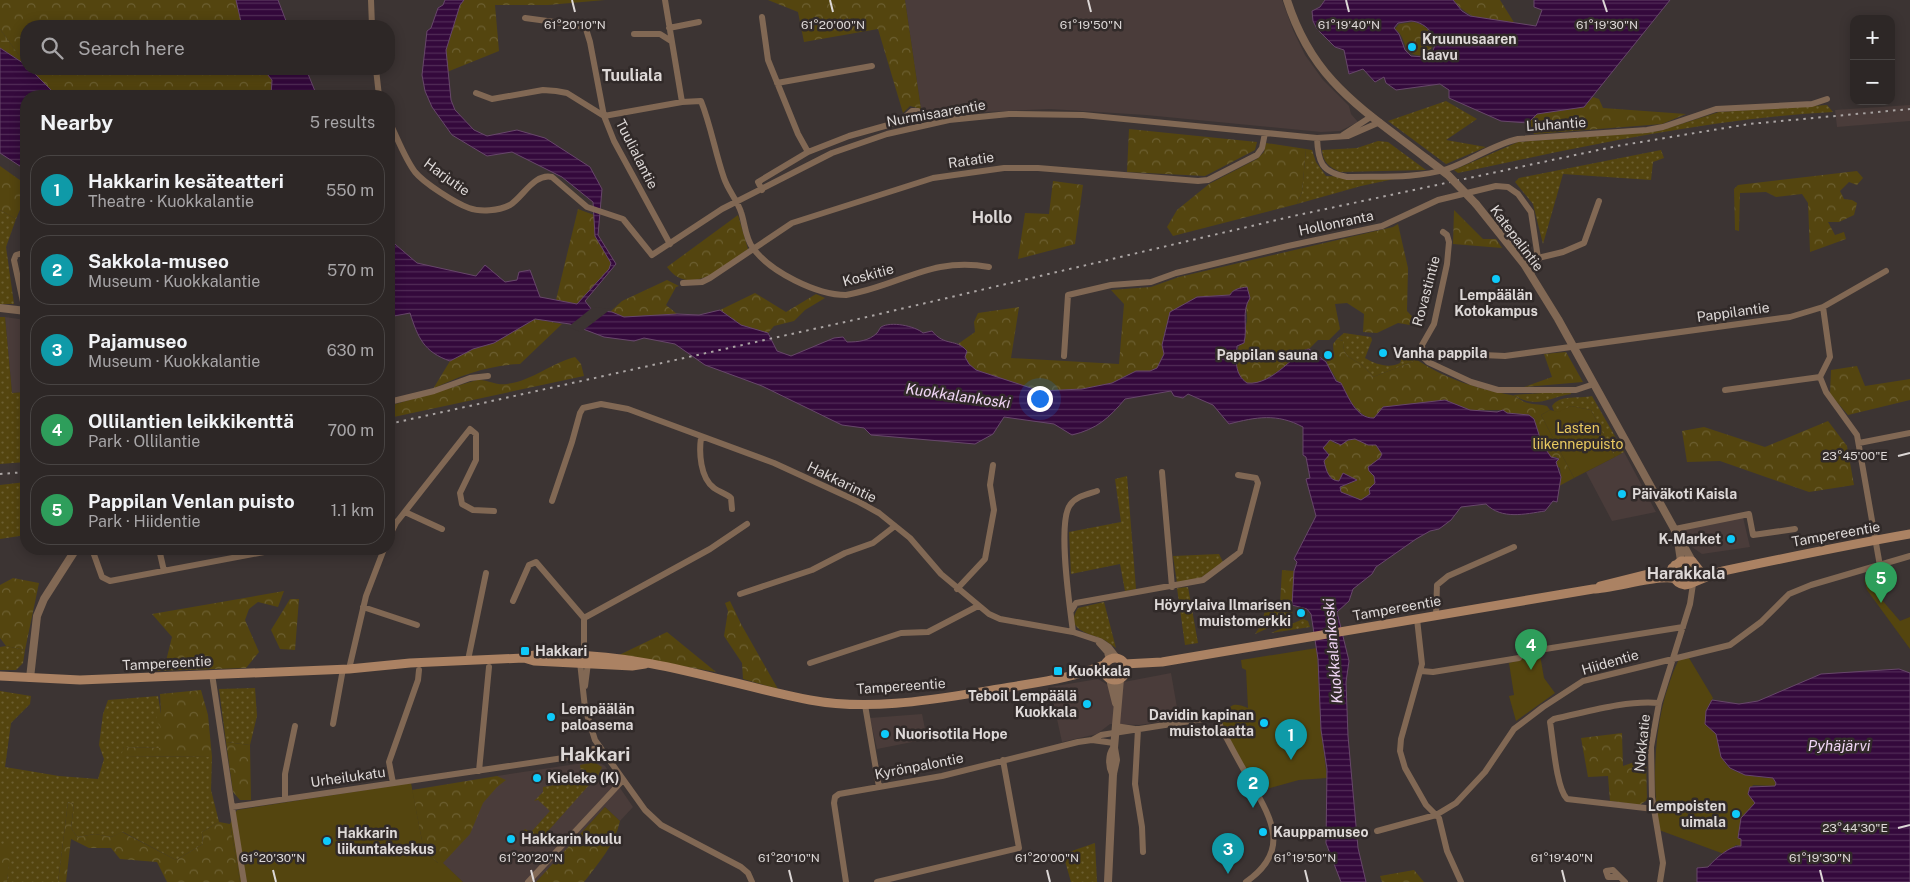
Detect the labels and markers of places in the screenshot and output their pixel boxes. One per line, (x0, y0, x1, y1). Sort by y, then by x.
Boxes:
place label: Kruunusaaren laavu (1422, 31, 1517, 63)
marker: Kruunusaaren laavu (1406, 41, 1418, 53)
marker: Lempäälän Kotokampus (1490, 273, 1502, 285)
place label: Lempäälän Kotokampus (1454, 287, 1538, 319)
place label: Vanha pappila (1393, 345, 1487, 361)
place label: Pappilan sauna (1217, 347, 1318, 363)
marker: Vanha pappila (1377, 347, 1389, 359)
marker: Pappilan sauna (1322, 349, 1334, 361)
place label: Päiväkoti Kaisla (1632, 486, 1737, 502)
marker: Päiväkoti Kaisla (1616, 488, 1628, 500)
place label: K-Market (1658, 531, 1721, 547)
marker: K-Market (1725, 533, 1737, 545)
pin: 5 (1865, 562, 1897, 603)
place label: Höyrylaiva Ilmarisen muistomerkki (1154, 597, 1291, 629)
marker: Höyrylaiva Ilmarisen muistomerkki (1295, 607, 1307, 619)
pin: 4 (1515, 629, 1547, 670)
place label: Hakkari (535, 643, 587, 659)
marker: Hakkari (519, 645, 531, 657)
place label: Kuokkala (1068, 663, 1130, 679)
marker: Kuokkala (1052, 665, 1064, 677)
place label: Teboil Lempäälä Kuokkala (968, 688, 1077, 720)
marker: Teboil Lempäälä Kuokkala (1081, 698, 1093, 710)
place label: Lempäälän paloasema (561, 701, 635, 733)
place label: Davidin kapinan muistolaatta (1149, 707, 1254, 739)
marker: Lempäälän paloasema (545, 711, 557, 723)
marker: Davidin kapinan muistolaatta (1258, 717, 1270, 729)
pin: 1 (1275, 719, 1307, 760)
place label: Nuorisotila Hope (895, 726, 1008, 742)
marker: Nuorisotila Hope (879, 728, 891, 740)
pin: 2 (1237, 767, 1269, 808)
place label: Kieleke (K) (547, 770, 619, 786)
marker: Kieleke (K) (531, 772, 543, 784)
place label: Lempoisten uimala (1648, 798, 1726, 830)
marker: Lempoisten uimala (1730, 808, 1742, 820)
place label: Kauppamuseo (1273, 824, 1368, 840)
place label: Hakkarin liikuntakeskus (337, 825, 434, 857)
marker: Kauppamuseo (1257, 826, 1269, 838)
place label: Hakkarin koulu (521, 831, 622, 847)
marker: Hakkarin koulu (505, 833, 517, 845)
pin: 3 (1212, 833, 1244, 874)
marker: Hakkarin liikuntakeskus (321, 835, 333, 847)

